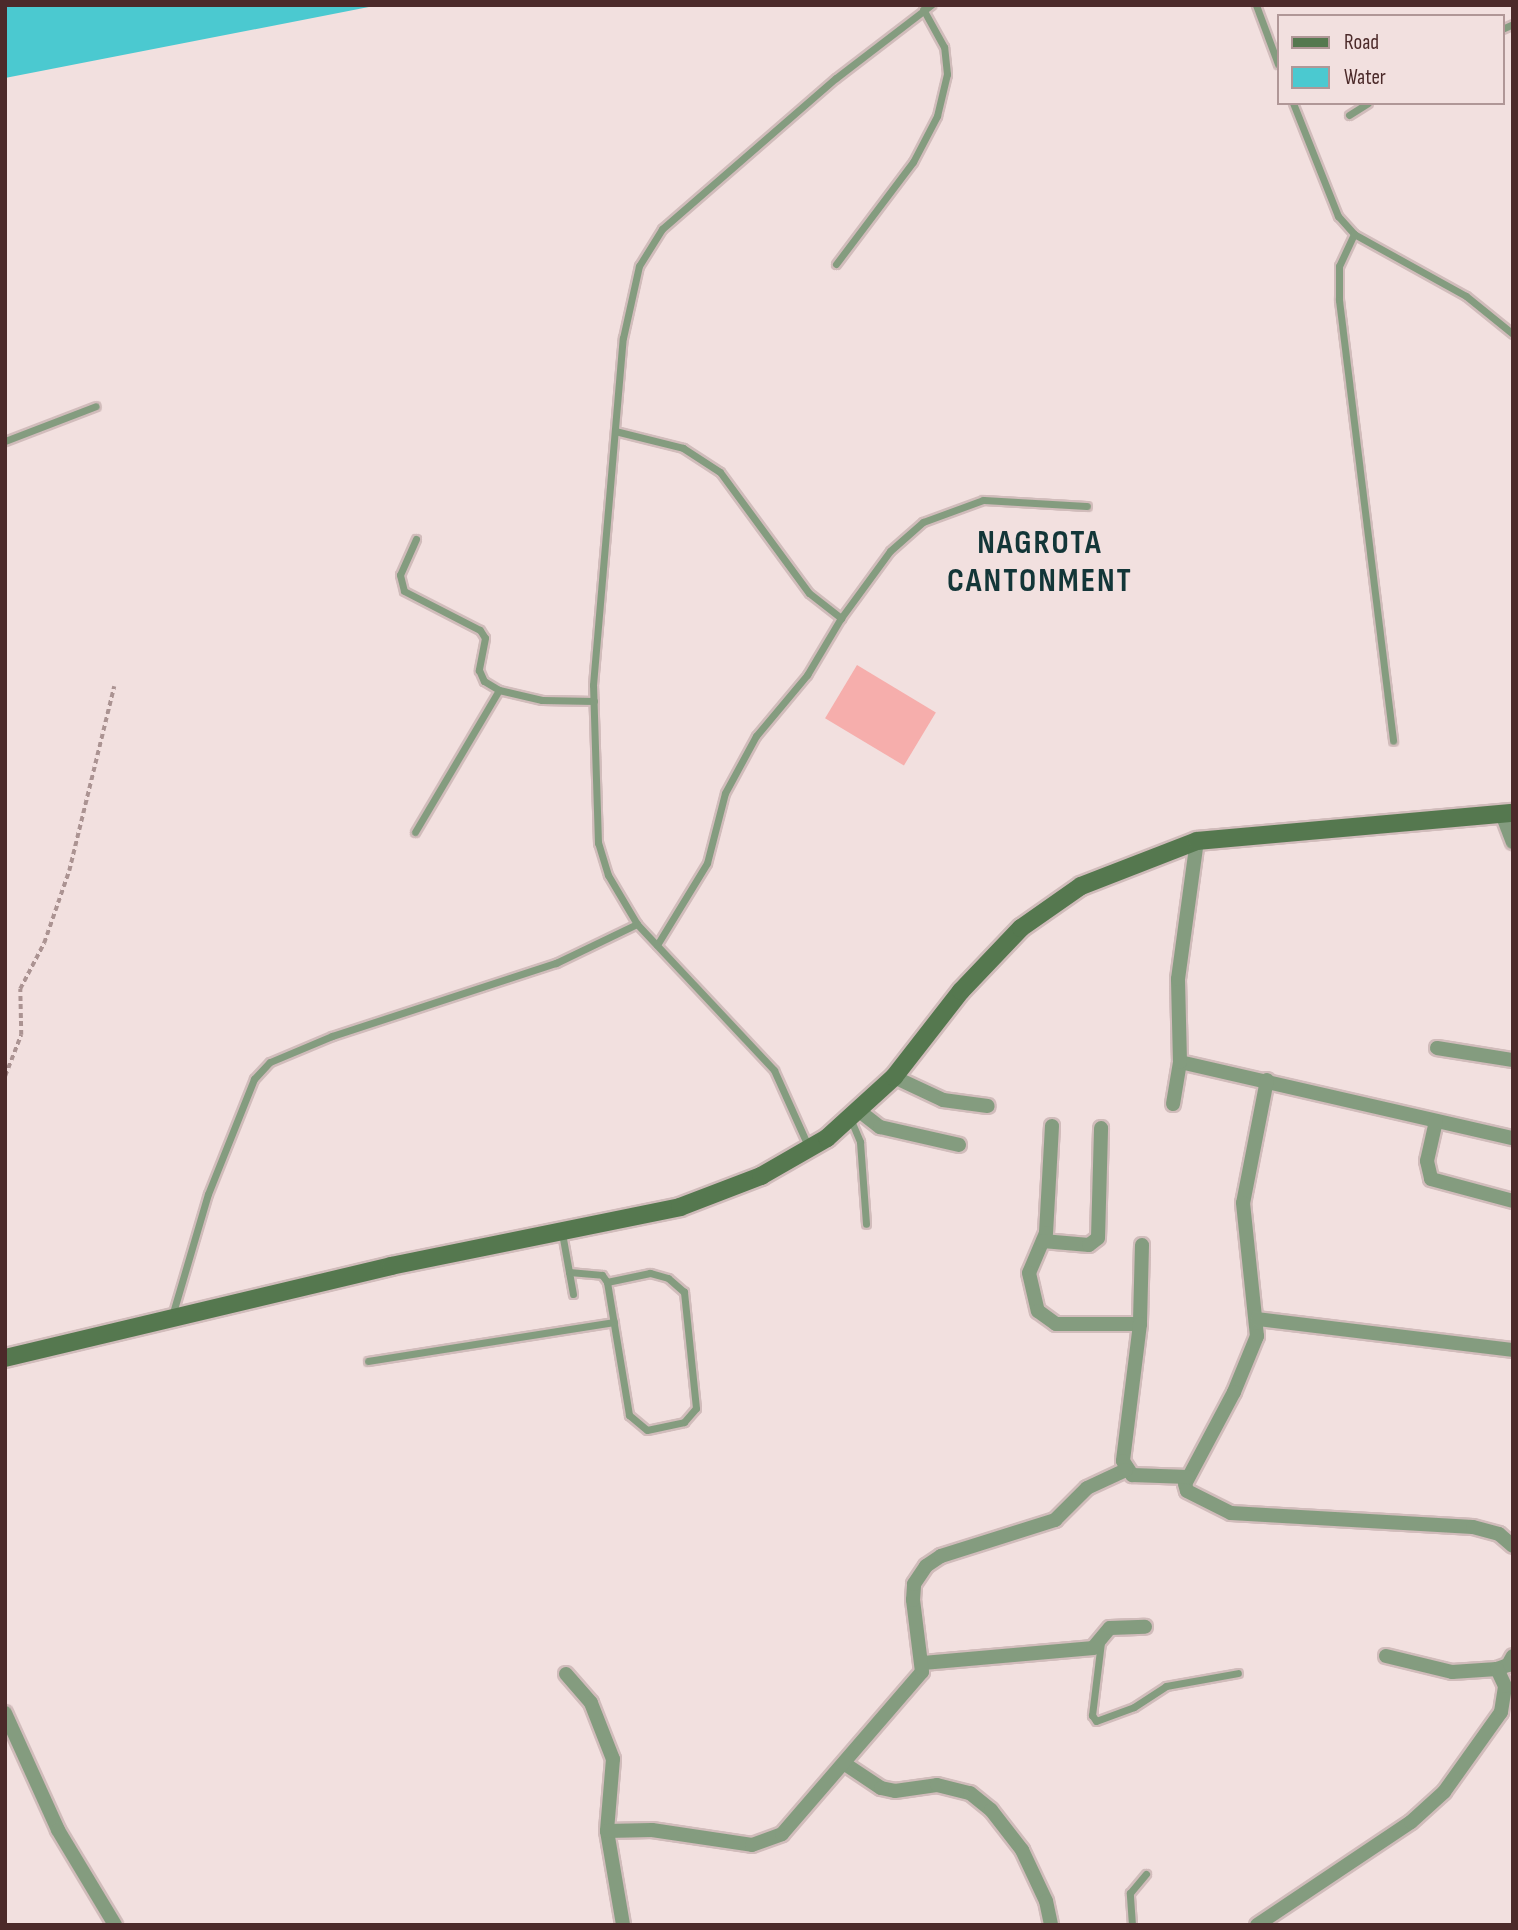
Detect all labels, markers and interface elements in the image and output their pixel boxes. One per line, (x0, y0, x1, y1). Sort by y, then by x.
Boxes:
legend (1276, 14, 1504, 105)
text: Road (1344, 30, 1379, 55)
text: Water (1344, 65, 1386, 90)
district label: NAGROTA CANTONMENT (948, 524, 1132, 602)

